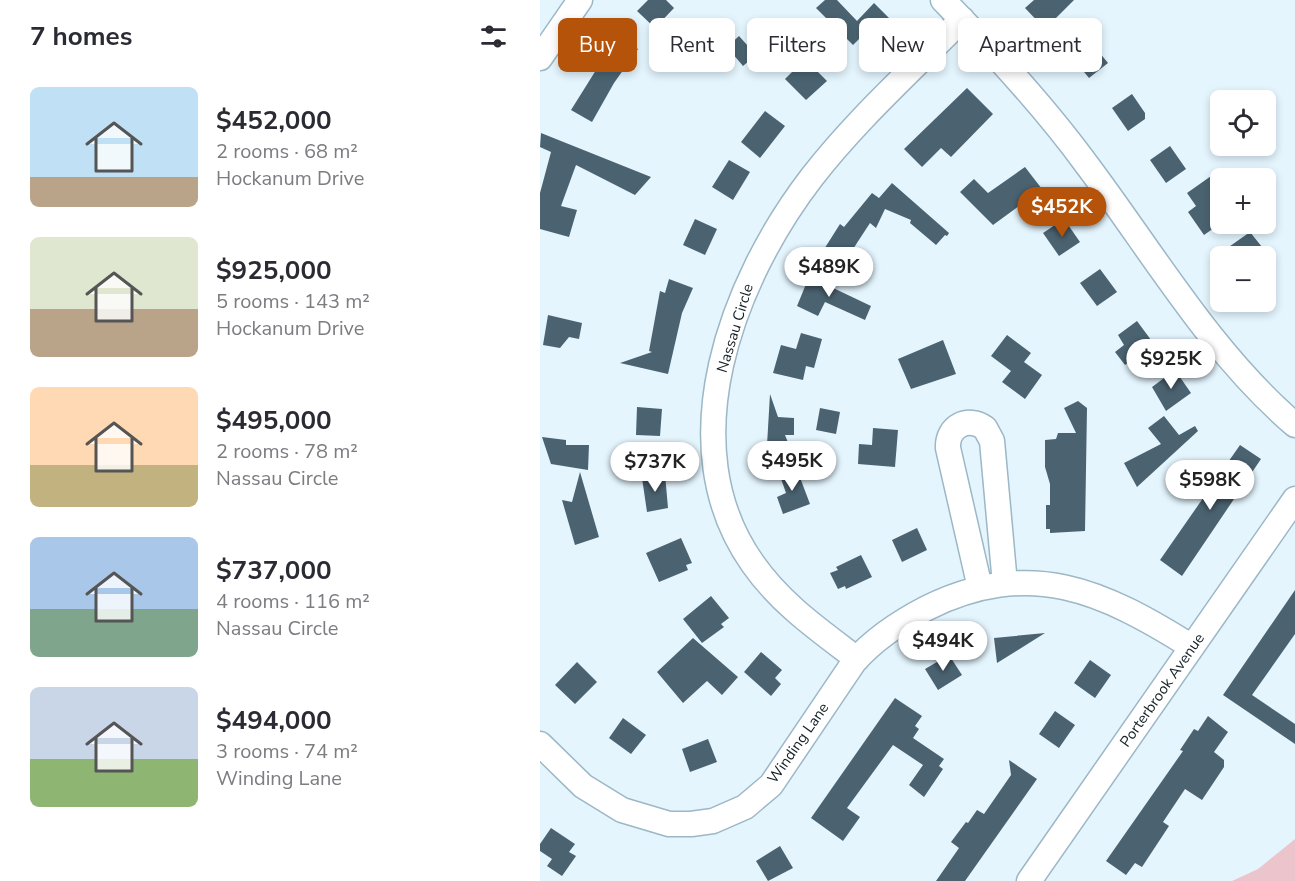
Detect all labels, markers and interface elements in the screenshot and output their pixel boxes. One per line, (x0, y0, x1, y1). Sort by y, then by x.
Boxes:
chip: Buy (558, 18, 637, 72)
chip: Rent (649, 18, 735, 72)
chip: Filters (747, 18, 847, 72)
chip: New (859, 18, 946, 72)
chip: Apartment (958, 18, 1102, 72)
text: 7 homes (30, 19, 132, 54)
icon: filters (477, 20, 510, 53)
map controls (1210, 90, 1276, 312)
button: locate (1210, 90, 1276, 156)
text: $452,000 (216, 103, 332, 138)
icon: home (78, 111, 150, 183)
text: 2 rooms · 68 m² (216, 138, 358, 165)
text: Hockanum Drive (216, 165, 364, 192)
button: + (1210, 168, 1276, 234)
pin: $452K (1020, 187, 1104, 238)
text: $452K (1031, 193, 1093, 220)
button: − (1210, 246, 1276, 312)
pin: $489K (787, 247, 871, 298)
text: $925,000 (216, 253, 332, 288)
text: $489K (798, 253, 860, 280)
icon: home (78, 261, 150, 333)
street label: Nassau Circle (712, 281, 758, 375)
text: 5 rooms · 143 m² (216, 288, 370, 315)
text: Hockanum Drive (216, 315, 364, 342)
pin: $925K (1129, 339, 1213, 390)
text: $925K (1140, 345, 1202, 372)
text: $495,000 (216, 403, 332, 438)
icon: home (78, 411, 150, 483)
text: 2 rooms · 78 m² (216, 438, 358, 465)
pin: $495K (750, 441, 834, 492)
pin: $737K (613, 442, 697, 493)
text: $495K (761, 447, 823, 474)
text: $737K (624, 448, 686, 475)
pin: $598K (1168, 460, 1252, 511)
text: Nassau Circle (216, 465, 338, 492)
text: $598K (1179, 466, 1241, 493)
text: $737,000 (216, 553, 332, 588)
icon: home (78, 561, 150, 633)
text: 4 rooms · 116 m² (216, 588, 370, 615)
text: Nassau Circle (216, 615, 338, 642)
pin: $494K (901, 621, 985, 672)
text: $494K (912, 627, 974, 654)
street label: Porterbrook Avenue (1115, 629, 1209, 751)
street label: Winding Lane (763, 699, 833, 787)
text: $494,000 (216, 703, 332, 738)
icon: home (78, 711, 150, 783)
text: 3 rooms · 74 m² (216, 738, 358, 765)
text: Winding Lane (216, 765, 342, 792)

